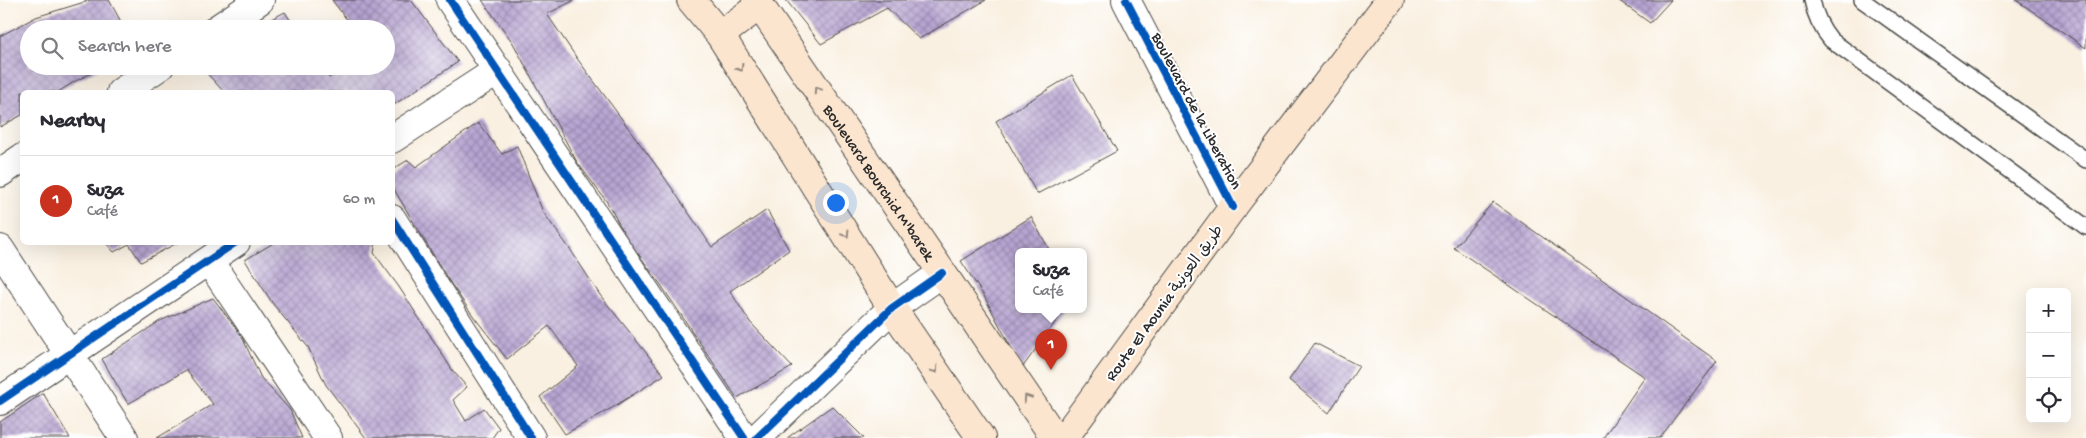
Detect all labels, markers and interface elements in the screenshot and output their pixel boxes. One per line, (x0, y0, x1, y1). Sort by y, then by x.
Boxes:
search box (20, 20, 395, 75)
street label: Boulevard de la Liberation (1145, 29, 1244, 194)
icon: search (38, 34, 66, 62)
text: Search here (78, 36, 172, 59)
one-way arrow (734, 62, 743, 71)
one-way arrow (814, 86, 823, 96)
street label: Boulevard Bourchid M'barek (817, 101, 938, 267)
text: Nearby (40, 110, 105, 135)
text: Suza (87, 180, 124, 203)
your location (823, 190, 849, 216)
text: 1 (53, 191, 59, 210)
text: 60 m (343, 191, 375, 210)
text: Café (87, 203, 118, 222)
street label: Route El Aounia طريق العونية (1102, 222, 1229, 386)
one-way arrow (839, 229, 849, 238)
popup (1015, 248, 1087, 313)
text: Suza (1033, 260, 1069, 283)
text: Café (1033, 283, 1063, 302)
map controls (2026, 288, 2071, 423)
button: + (2026, 288, 2071, 333)
pin: 1 (1035, 329, 1067, 370)
button: − (2026, 333, 2071, 378)
one-way arrow (929, 364, 938, 374)
button: locate (2026, 378, 2071, 423)
one-way arrow (1024, 394, 1033, 404)

